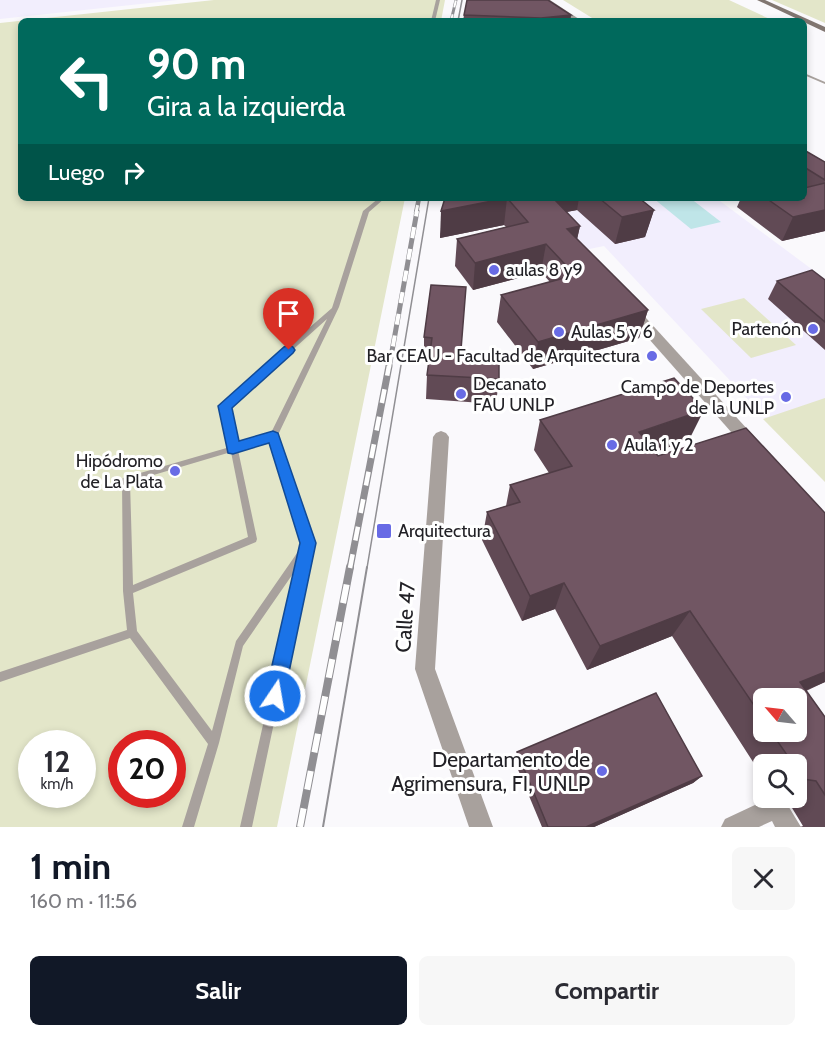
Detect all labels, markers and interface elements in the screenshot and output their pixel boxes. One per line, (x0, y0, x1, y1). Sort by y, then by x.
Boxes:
text: 90 m (147, 38, 246, 90)
icon: left (48, 42, 126, 120)
text: Gira a la izquierda (147, 90, 346, 123)
icon: right (117, 156, 150, 189)
text: Luego (48, 159, 105, 186)
place label: aulas 8 y9 (506, 259, 583, 281)
marker: aulas 8 y9 (487, 263, 501, 277)
pin (263, 288, 314, 350)
icon: arrive (272, 297, 305, 330)
place label: Partenón (731, 318, 801, 340)
place label: Aulas 5 y 6 (571, 321, 653, 343)
marker: Partenón (806, 322, 820, 336)
marker: Aulas 5 y 6 (552, 325, 566, 339)
place label: Bar CEAU - Facultad de Arquitectura (367, 345, 640, 367)
marker: Bar CEAU - Facultad de Arquitectura (645, 349, 659, 363)
place label: Decanato FAU UNLP (473, 373, 554, 416)
place label: Campo de Deportes de la UNLP (621, 376, 774, 419)
marker: Decanato FAU UNLP (454, 387, 468, 401)
marker: Campo de Deportes de la UNLP (779, 390, 793, 404)
place label: Aula 1 y 2 (624, 434, 694, 456)
marker: Aula 1 y 2 (605, 438, 619, 452)
place label: Hipódromo de La Plata (76, 450, 163, 493)
marker: Hipódromo de La Plata (168, 464, 182, 478)
place label: Arquitectura (398, 520, 491, 542)
marker: Arquitectura (375, 522, 393, 540)
street label: Calle 47 (390, 580, 420, 653)
position arrow (243, 664, 307, 728)
north arrow (753, 688, 807, 742)
map controls (753, 688, 807, 808)
speed limit sign: 20 (108, 730, 186, 808)
text: 12 (44, 743, 70, 780)
place label: Departamento de Agrimensura, FI, UNLP (391, 747, 590, 796)
button: search (753, 754, 807, 808)
marker: Departamento de Agrimensura, FI, UNLP (595, 764, 609, 778)
text: km/h (41, 775, 73, 793)
text: 1 min (30, 844, 111, 888)
button: close (732, 847, 795, 910)
text: 160 m · 11:56 (30, 889, 137, 913)
button: Salir (30, 956, 407, 1025)
button: Compartir (419, 956, 795, 1025)

